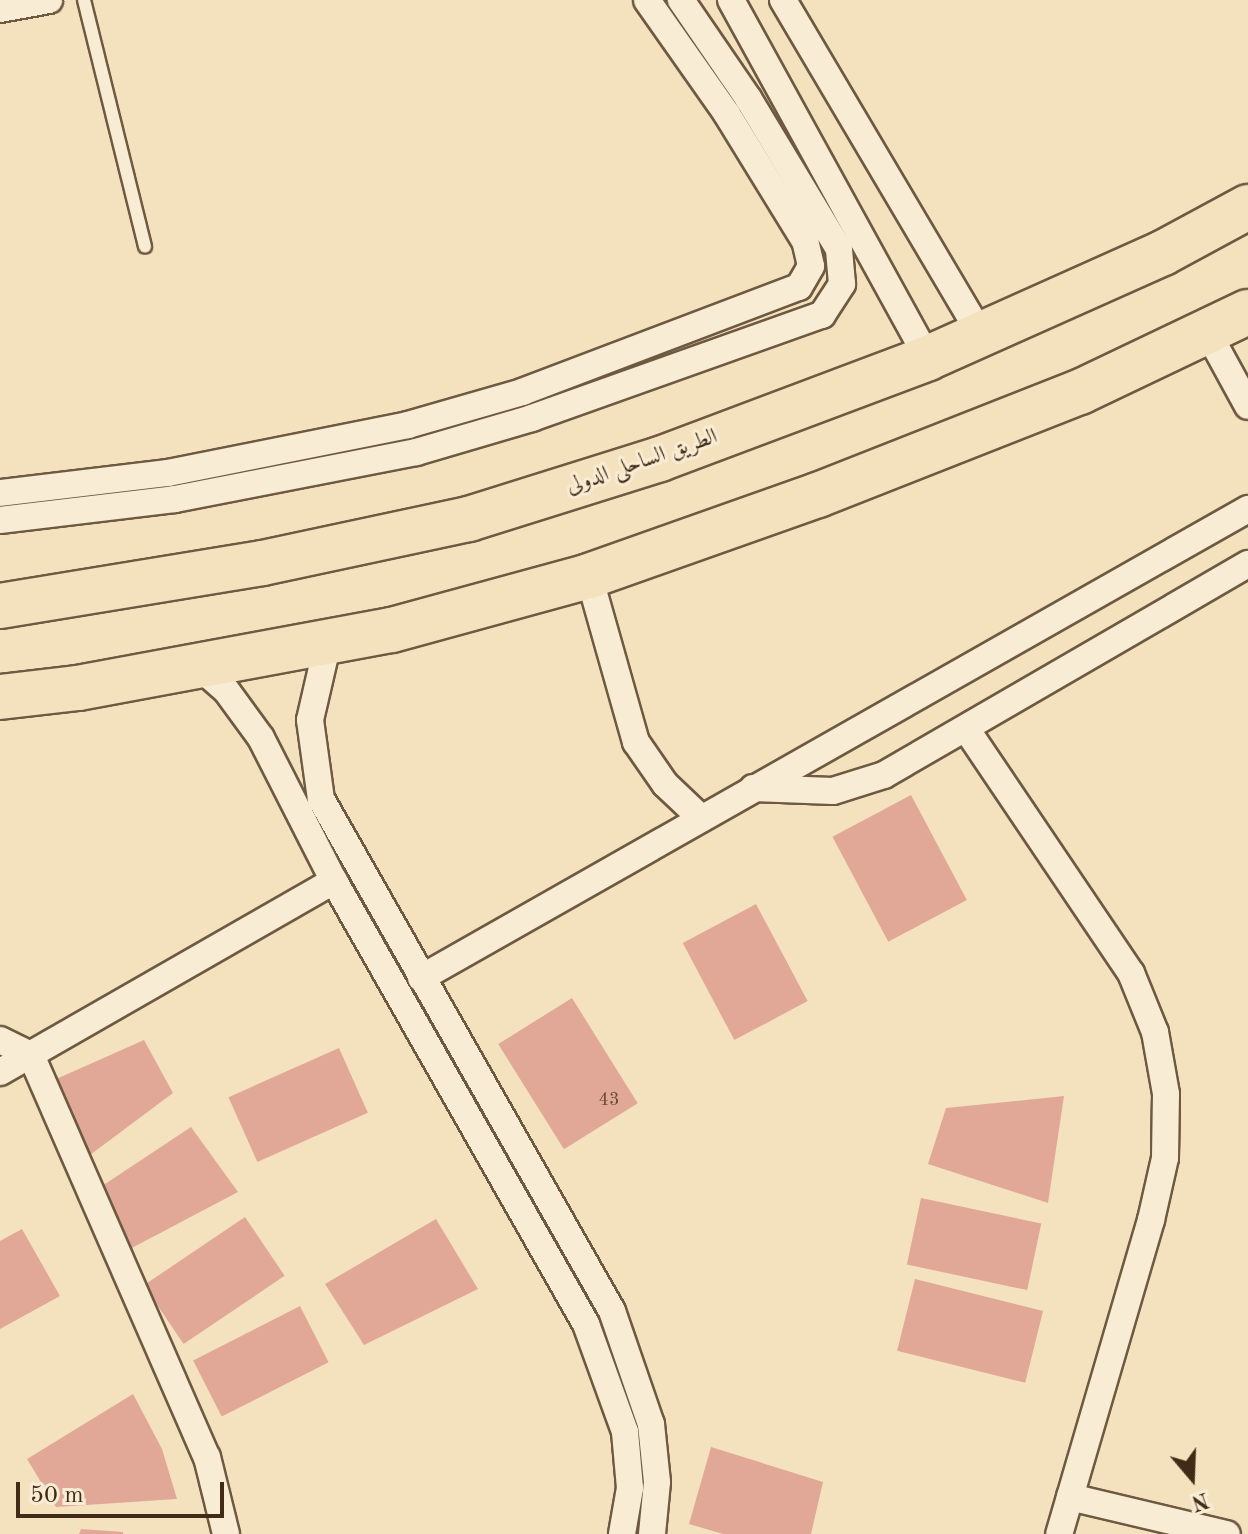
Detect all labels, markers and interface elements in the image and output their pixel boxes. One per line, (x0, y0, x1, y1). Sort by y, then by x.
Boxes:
street label: الطريق الساحلى الدولى (563, 424, 721, 500)
house number: 43 (599, 1089, 619, 1111)
north arrow (1152, 1438, 1232, 1518)
scale bar (20, 1466, 228, 1516)
text: 50 m (30, 1484, 84, 1508)
text: N (1188, 1488, 1211, 1514)

